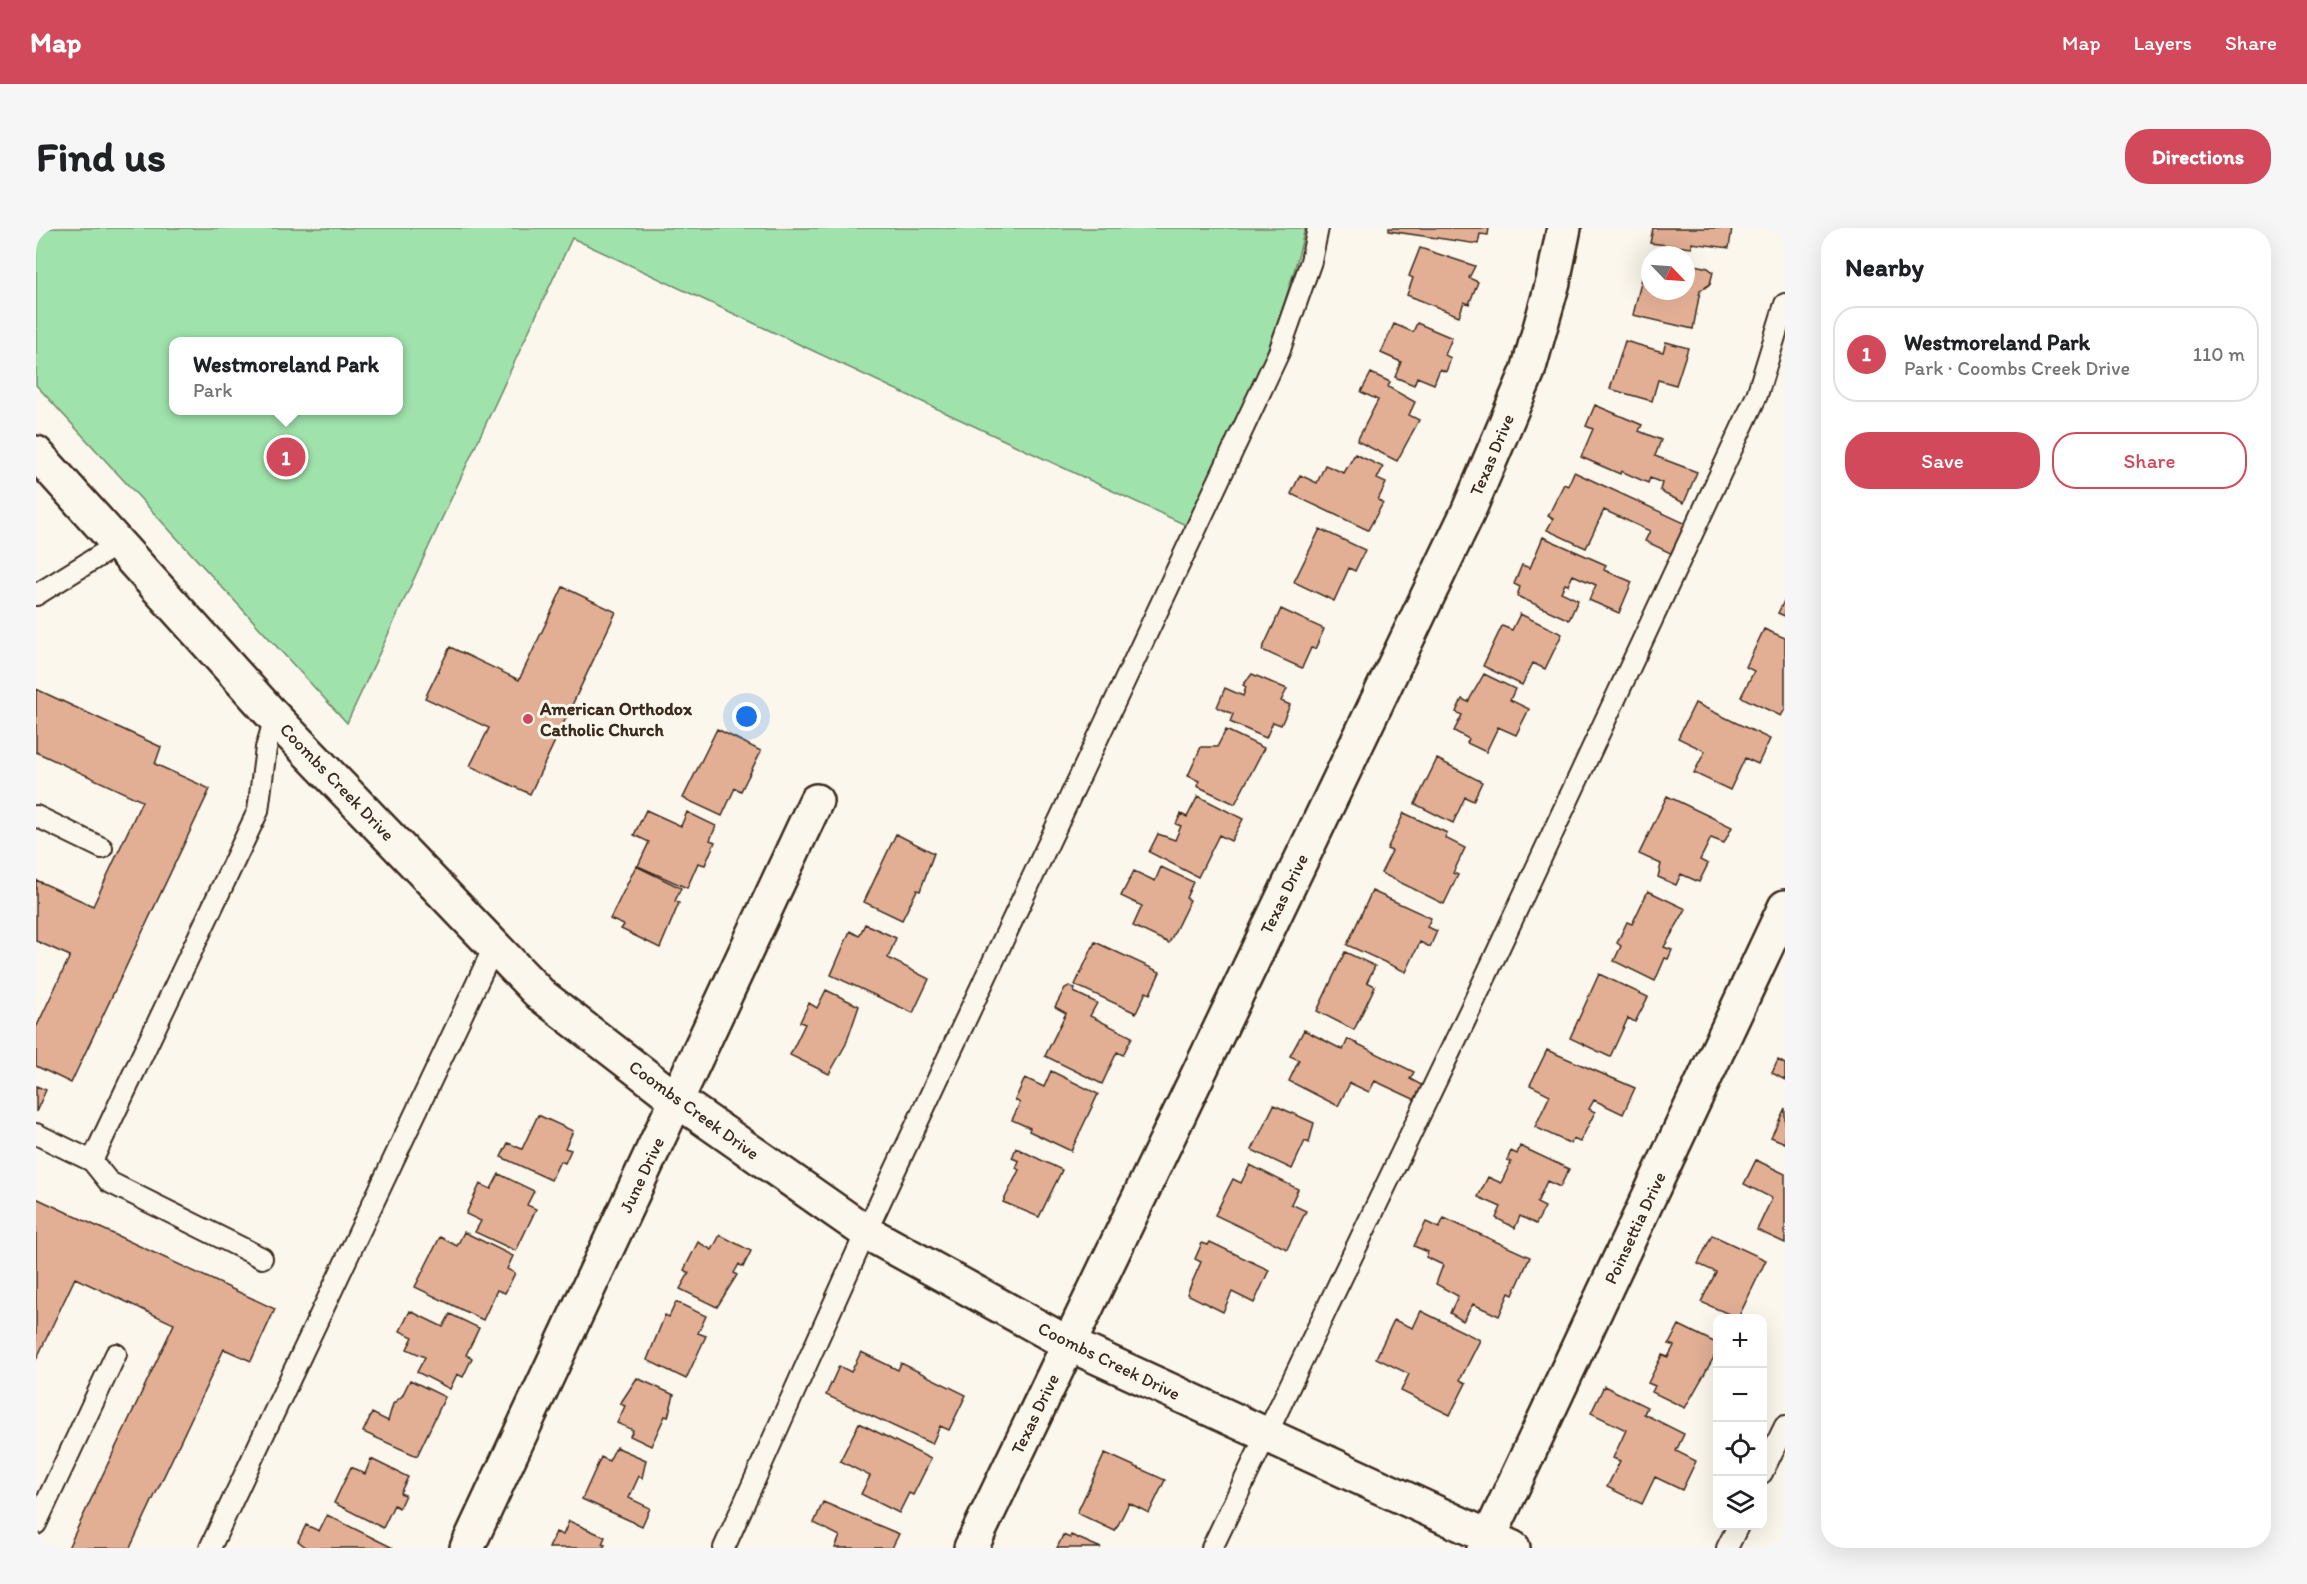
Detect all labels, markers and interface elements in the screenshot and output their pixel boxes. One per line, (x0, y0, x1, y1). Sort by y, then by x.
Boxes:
text: Map (30, 25, 81, 59)
text: Map (2062, 30, 2101, 55)
text: Layers (2134, 30, 2192, 55)
text: Share (2225, 30, 2277, 55)
button: Directions (2125, 129, 2271, 184)
text: Find us (36, 131, 166, 182)
north arrow (1641, 246, 1695, 300)
text: Nearby (1845, 251, 1924, 283)
text: Westmoreland Park (1904, 329, 2090, 356)
popup (169, 337, 403, 415)
text: 1 (1862, 342, 1871, 366)
text: 110 m (2193, 342, 2245, 366)
text: Westmoreland Park (193, 351, 379, 378)
text: Park · Coombs Creek Drive (1904, 356, 2130, 380)
text: Park (193, 378, 232, 402)
street label: Texas Drive (1465, 411, 1519, 499)
button: Save (1845, 432, 2040, 489)
button: Share (2052, 432, 2247, 489)
pin: 1 (266, 434, 306, 480)
place label: American Orthodox Catholic Church (539, 698, 693, 741)
your location (732, 702, 761, 731)
marker: American Orthodox Catholic Church (521, 712, 535, 726)
street label: Coombs Creek Drive (275, 718, 399, 846)
street label: Texas Drive (1255, 850, 1313, 938)
street label: Coombs Creek Drive (625, 1055, 763, 1165)
street label: June Drive (615, 1134, 669, 1216)
street label: Poinsettia Drive (1599, 1168, 1671, 1288)
map controls (1713, 1314, 1767, 1530)
button: + (1713, 1314, 1767, 1368)
street label: Coombs Creek Drive (1034, 1317, 1184, 1405)
button: − (1713, 1368, 1767, 1422)
street label: Texas Drive (1006, 1370, 1064, 1458)
button: locate (1713, 1422, 1767, 1476)
button: layers (1713, 1476, 1767, 1530)

